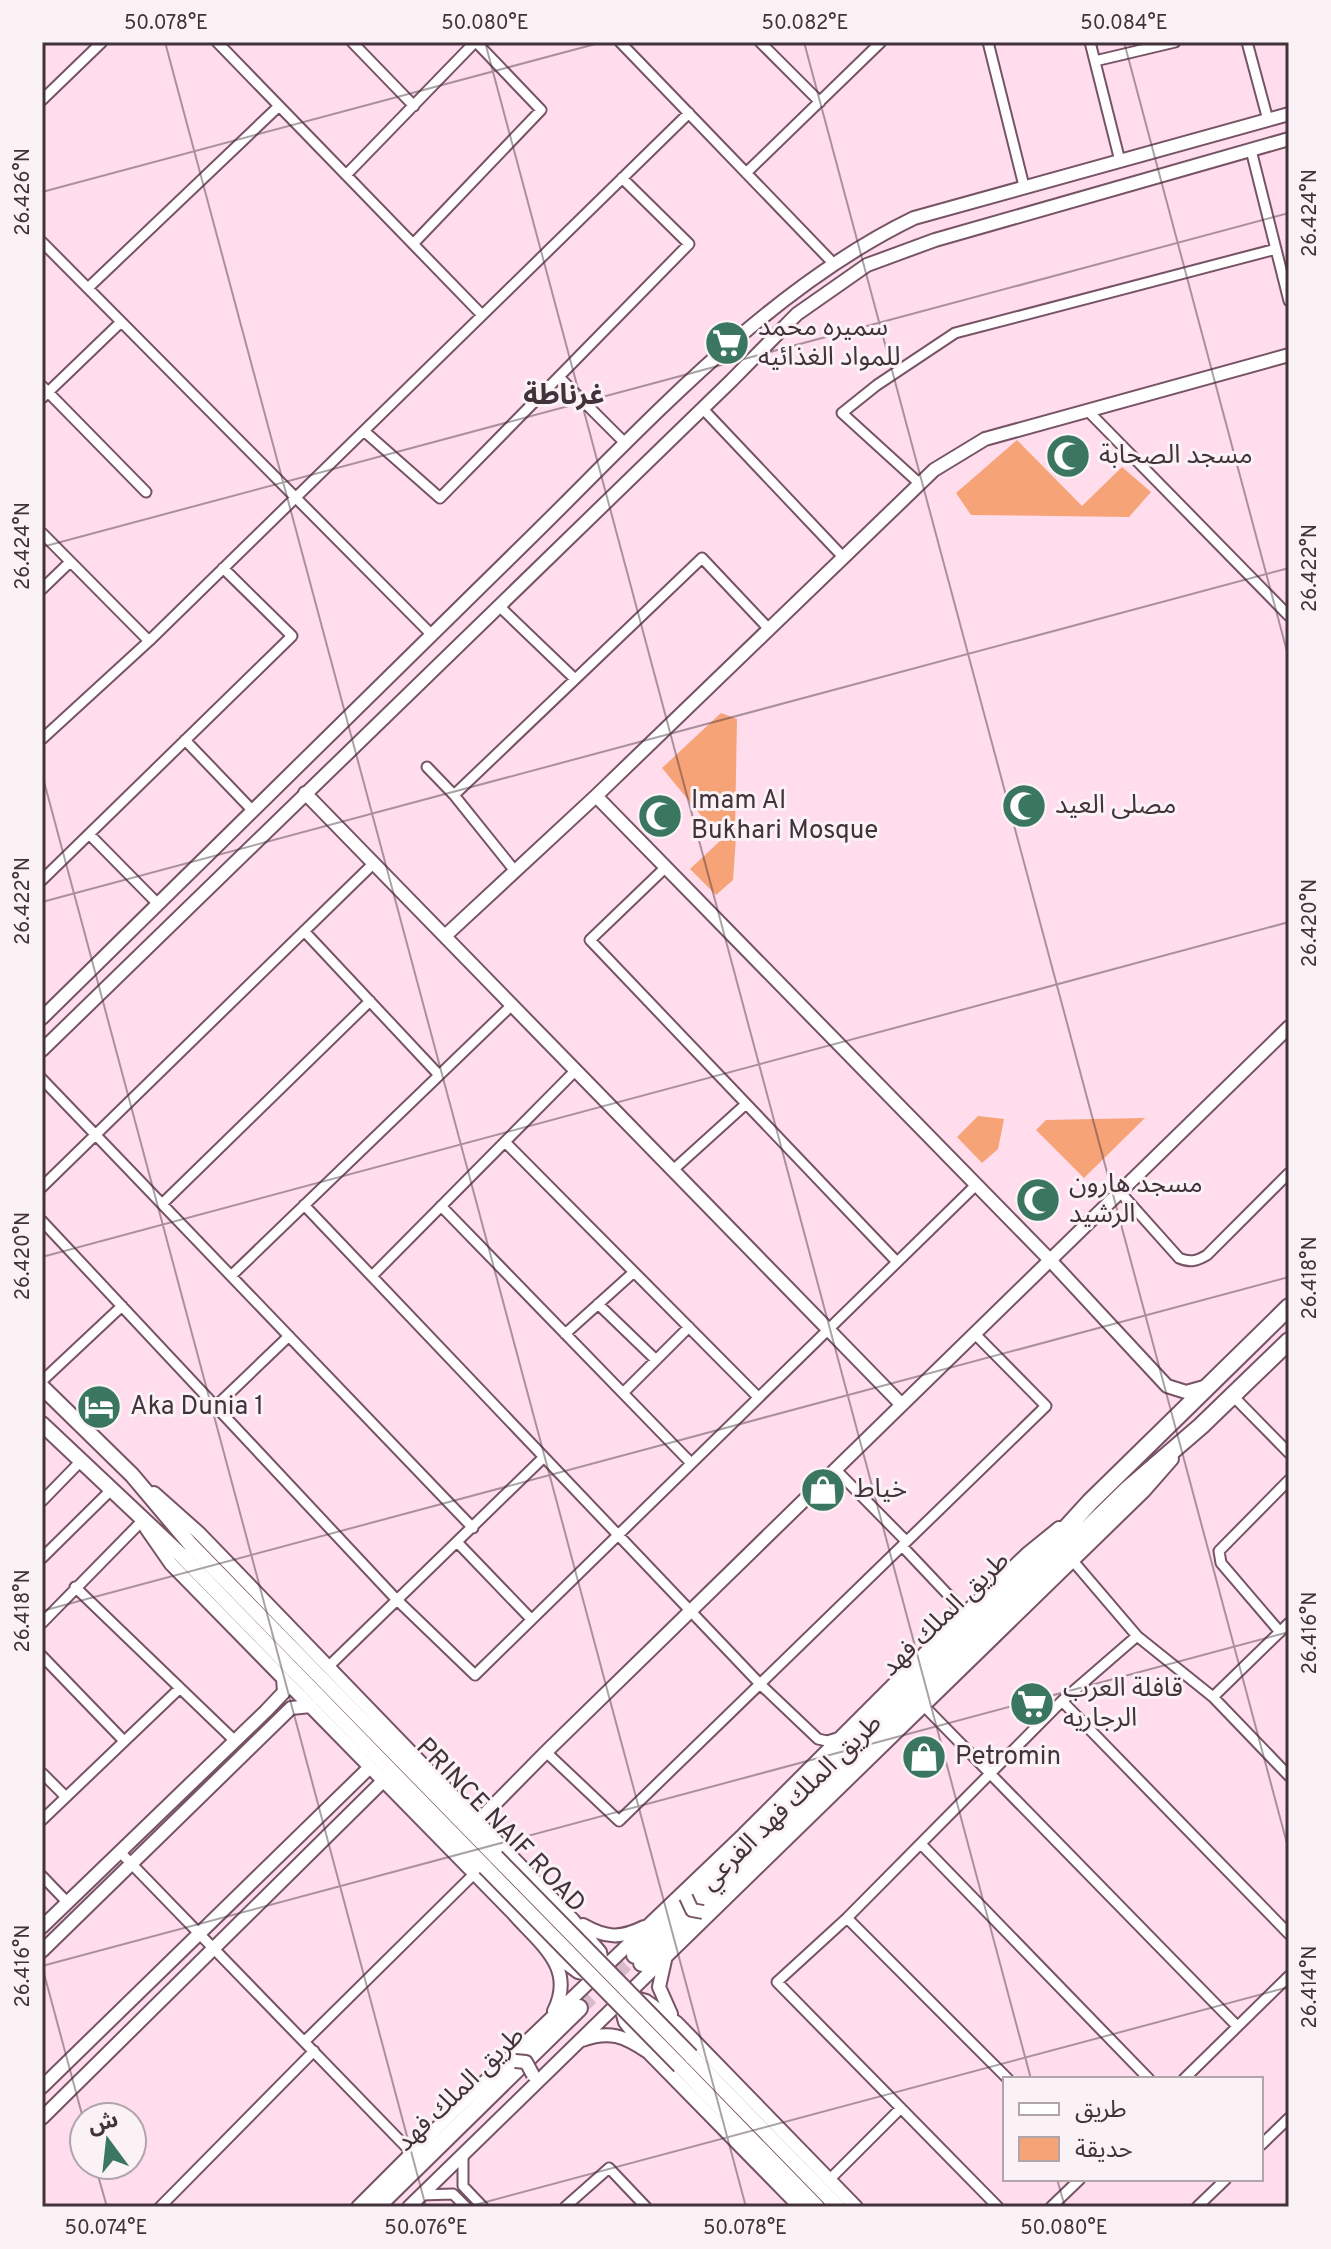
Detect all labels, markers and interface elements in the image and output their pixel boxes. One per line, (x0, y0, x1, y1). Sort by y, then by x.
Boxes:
text: 50.078°E (124, 11, 208, 37)
text: 50.080°E (441, 11, 529, 37)
text: 50.082°E (762, 11, 848, 37)
text: 50.084°E (1080, 11, 1168, 37)
text: 26.426°N (11, 148, 37, 236)
text: 26.424°N (1298, 169, 1324, 257)
place label: سميره محمد للمواد الغذائيه (758, 312, 900, 375)
supermarket icon: سميره محمد للمواد الغذائيه (703, 319, 751, 367)
district label: غرناطة (523, 379, 605, 415)
mosque icon: مسجد الصحابة (1044, 432, 1092, 480)
place label: مسجد الصحابة (1099, 440, 1253, 473)
text: 26.424°N (11, 502, 37, 590)
text: 26.422°N (1298, 524, 1324, 612)
mosque icon: مصلى العيد (1000, 782, 1048, 830)
place label: Imam Al Bukhari Mosque (691, 785, 878, 848)
place label: مصلى العيد (1055, 790, 1176, 823)
mosque icon: Imam Al Bukhari Mosque (636, 792, 684, 840)
text: 26.422°N (11, 857, 37, 945)
text: 26.420°N (1298, 879, 1324, 967)
place label: مسجد هارون الرشيد (1069, 1169, 1203, 1232)
mosque icon: مسجد هارون الرشيد (1014, 1176, 1062, 1224)
text: 26.420°N (11, 1212, 37, 1300)
text: 26.418°N (1298, 1236, 1324, 1320)
hotel icon: Aka Dunia 1 (75, 1383, 123, 1431)
place label: Aka Dunia 1 (130, 1391, 264, 1424)
shop icon: خياط (799, 1466, 847, 1514)
place label: خياط (854, 1474, 907, 1507)
street label: طريق الملك فهد (875, 1545, 1017, 1685)
text: 26.418°N (11, 1569, 37, 1653)
text: 26.416°N (1298, 1592, 1324, 1674)
place label: قافلة العرب الرجاريه (1063, 1673, 1183, 1736)
supermarket icon: قافلة العرب الرجاريه (1008, 1680, 1056, 1728)
street label: طريق الملك فهد الفرعي (694, 1708, 891, 1899)
street label: PRINCE NAIF ROAD (408, 1732, 592, 1920)
shop icon: Petromin (900, 1733, 948, 1781)
place label: Petromin (955, 1741, 1061, 1774)
text: 26.416°N (11, 1925, 37, 2007)
text: 26.414°N (1298, 1946, 1324, 2028)
street label: طريق الملك فهد (390, 2020, 532, 2160)
legend (1003, 2077, 1263, 2181)
text: طريق (1075, 2096, 1127, 2126)
north arrow (68, 2101, 148, 2181)
text: ش (85, 2107, 122, 2141)
text: حديقة (1075, 2136, 1133, 2166)
text: 50.074°E (65, 2216, 147, 2242)
text: 50.076°E (384, 2216, 468, 2242)
text: 50.078°E (703, 2216, 787, 2242)
text: 50.080°E (1020, 2216, 1108, 2242)

